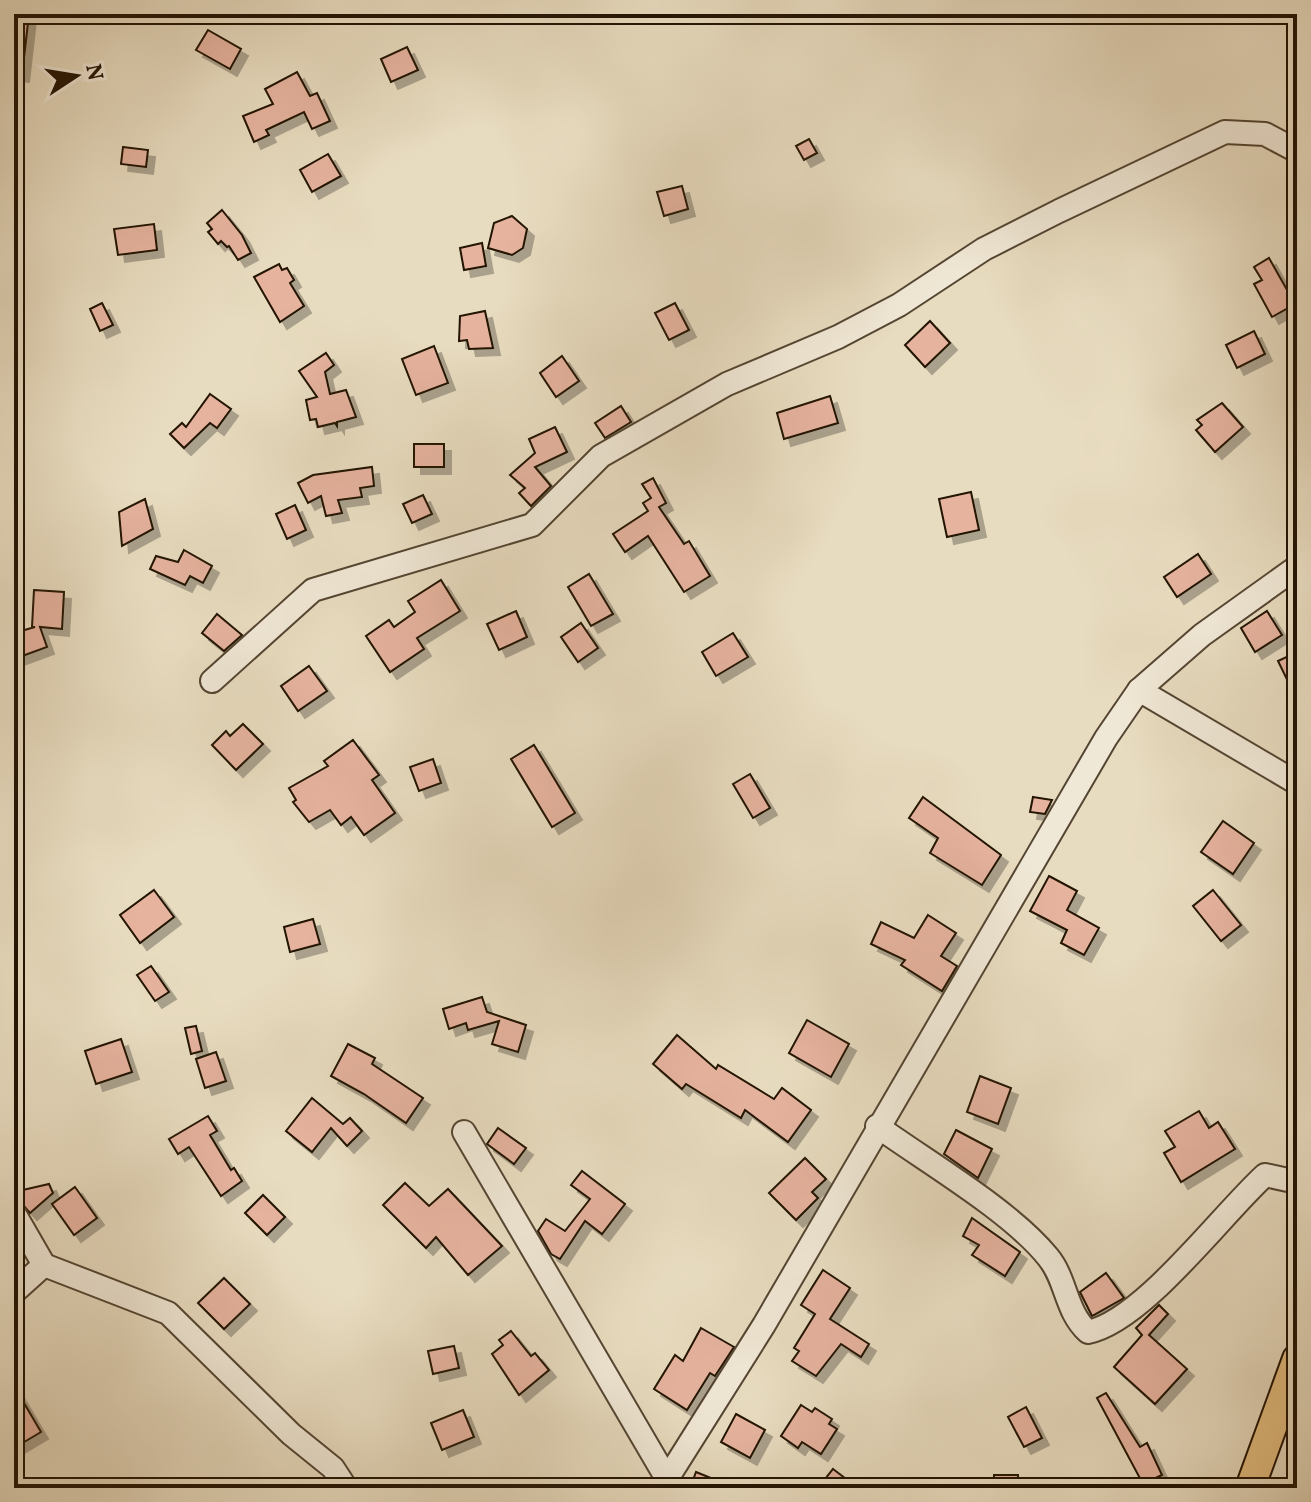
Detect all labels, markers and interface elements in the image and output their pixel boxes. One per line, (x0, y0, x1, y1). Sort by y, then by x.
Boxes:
north arrow (36, 36, 116, 116)
text: N (76, 61, 110, 83)

